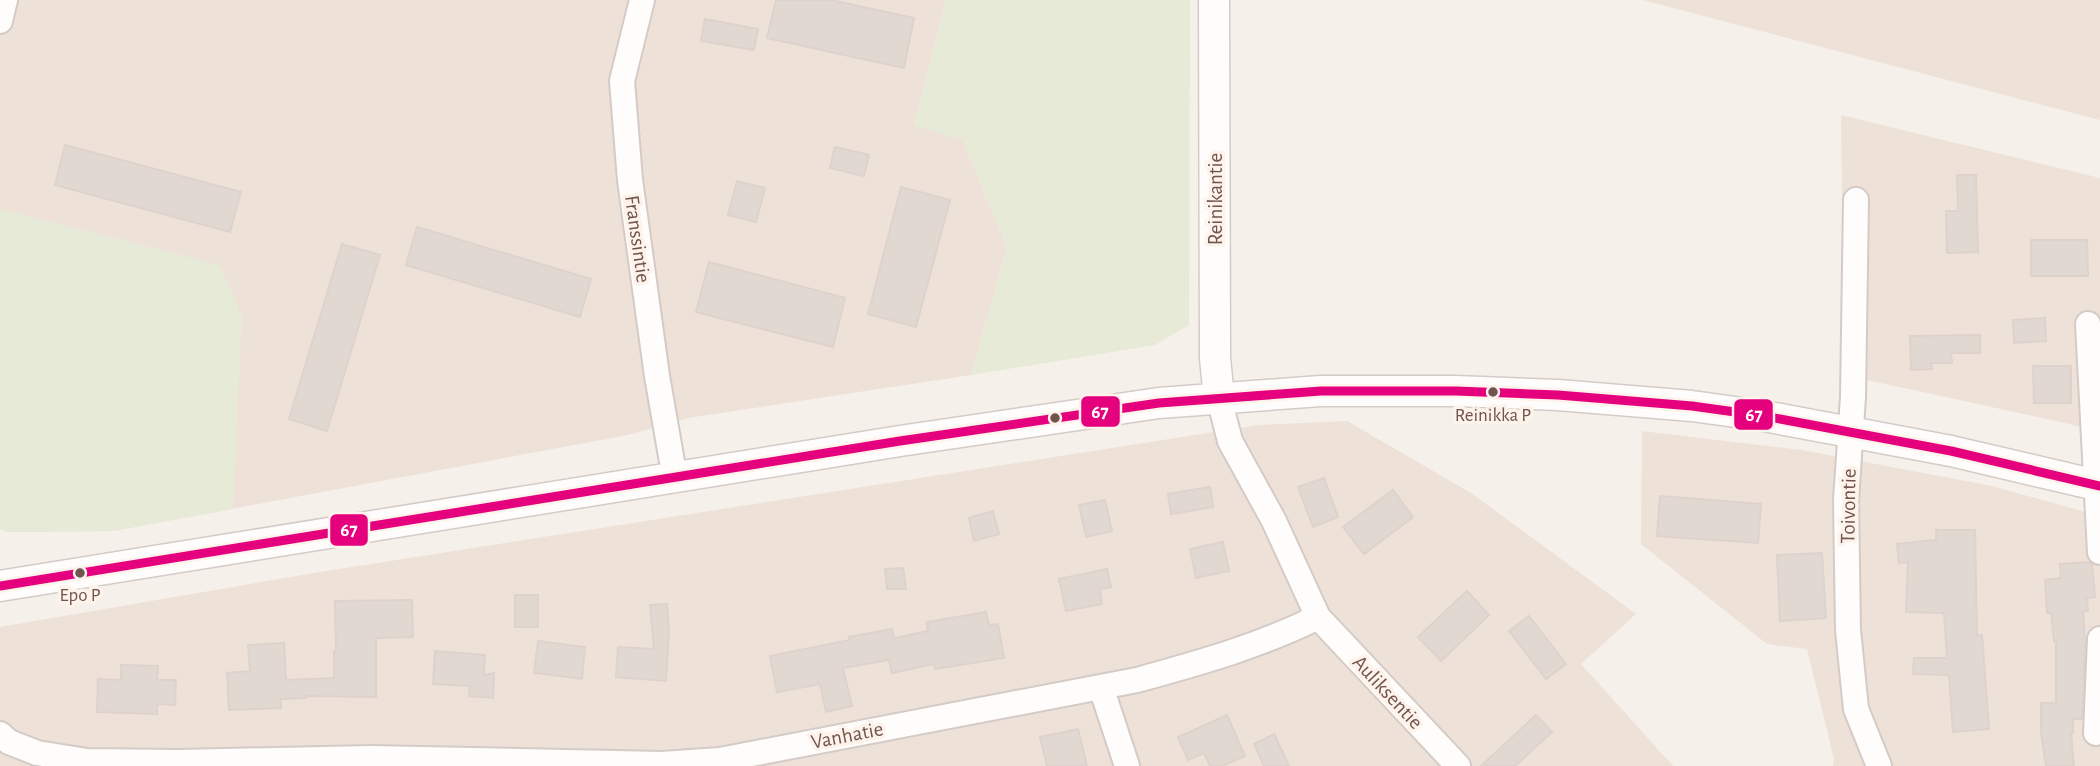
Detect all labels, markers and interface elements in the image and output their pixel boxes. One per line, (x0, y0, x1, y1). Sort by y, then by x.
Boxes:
street label: Reinikantie (1205, 153, 1226, 245)
street label: Franssintie (621, 194, 654, 284)
marker: Reinikka P (1486, 385, 1500, 399)
line badge: 67 (1080, 395, 1121, 428)
line badge: 67 (1733, 398, 1774, 431)
text: 67 (1091, 403, 1109, 422)
place label: Reinikka P (1455, 406, 1531, 425)
text: 67 (1745, 406, 1763, 425)
unlabelled marker (1048, 411, 1062, 425)
street label: Toivontie (1837, 468, 1860, 544)
line badge: 67 (329, 513, 369, 547)
text: 67 (340, 521, 358, 540)
marker: Epo P (73, 566, 87, 580)
place label: Epo P (59, 586, 101, 605)
street label: Auliksentie (1349, 652, 1427, 733)
street label: Vanhatie (809, 718, 885, 753)

